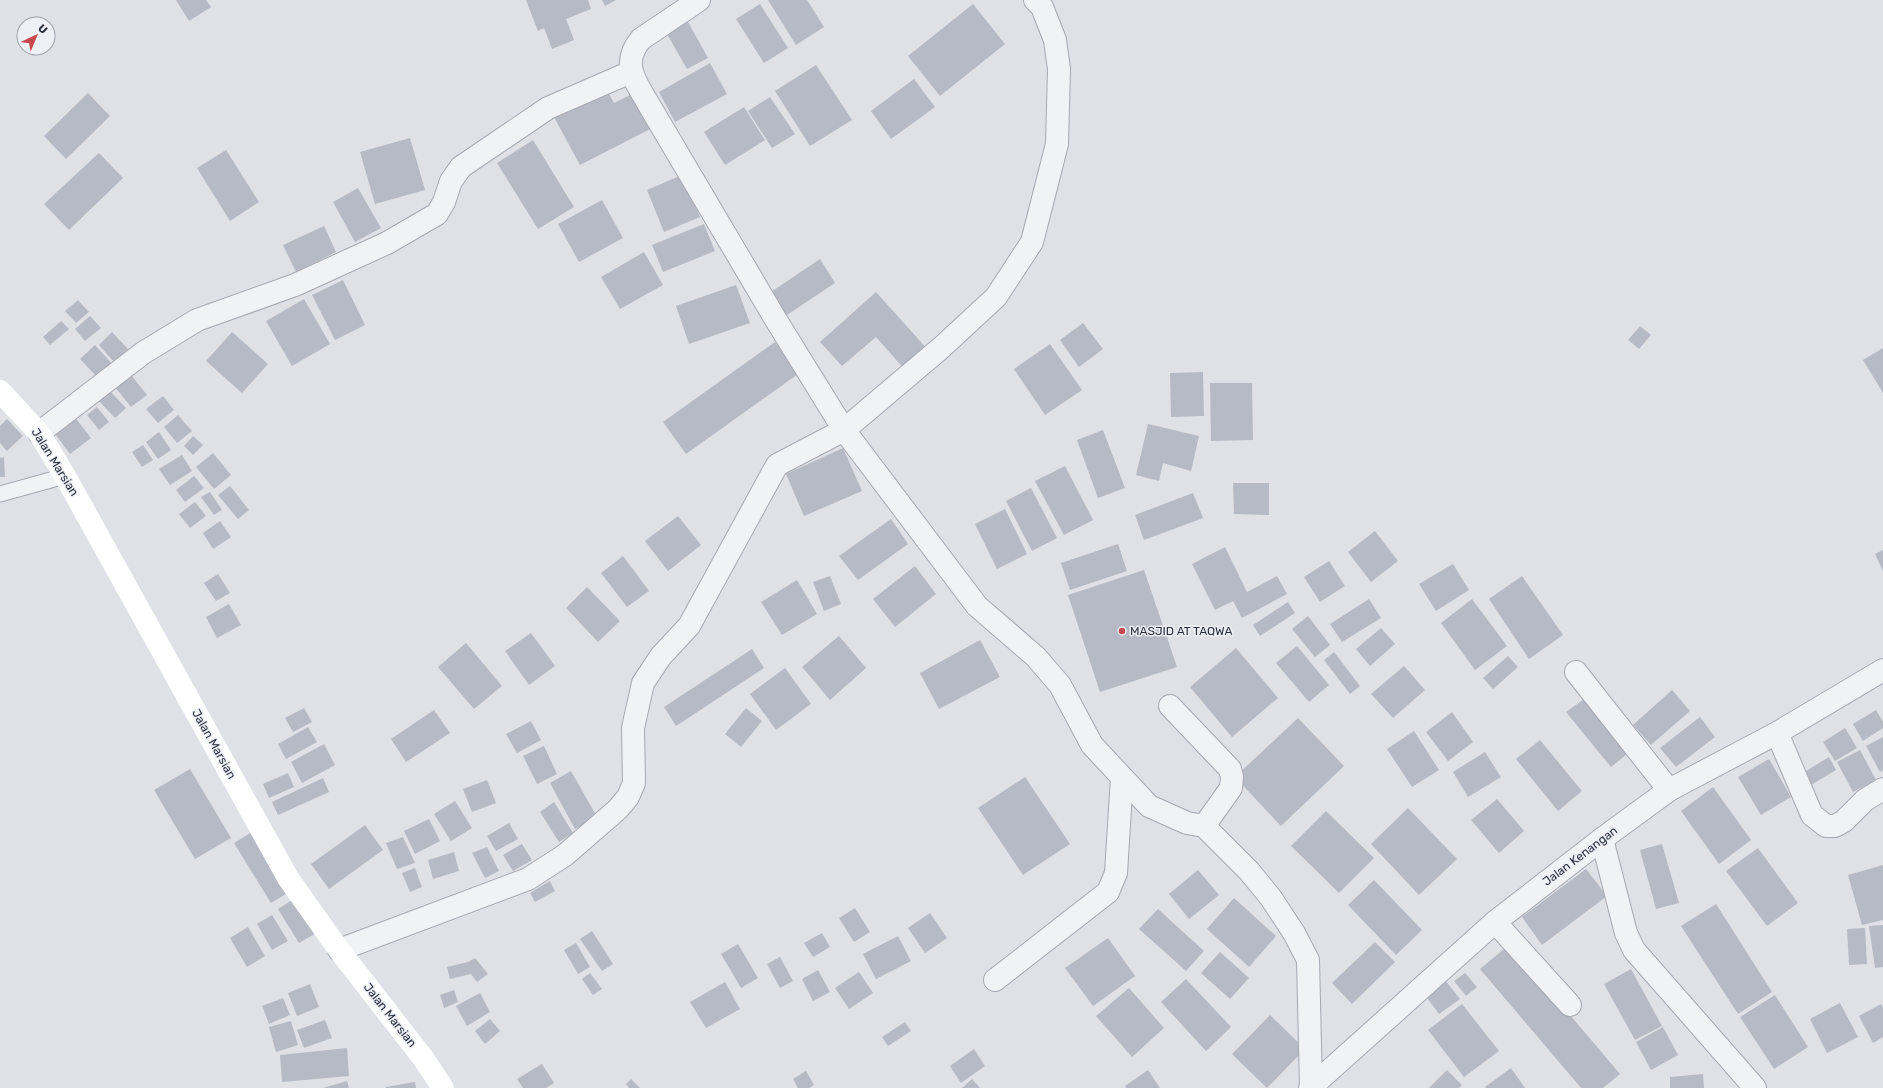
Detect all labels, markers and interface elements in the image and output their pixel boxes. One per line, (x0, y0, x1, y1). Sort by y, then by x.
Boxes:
north arrow (16, 16, 56, 56)
text: U (35, 22, 50, 37)
street label: Jalan Marsian (29, 425, 81, 499)
place label: MASJID AT TAQWA (1130, 624, 1232, 638)
marker: MASJID AT TAQWA (1117, 626, 1127, 636)
street label: Jalan Marsian (189, 707, 239, 781)
street label: Jalan Kenangan (1540, 823, 1620, 889)
street label: Jalan Marsian (361, 980, 419, 1050)

